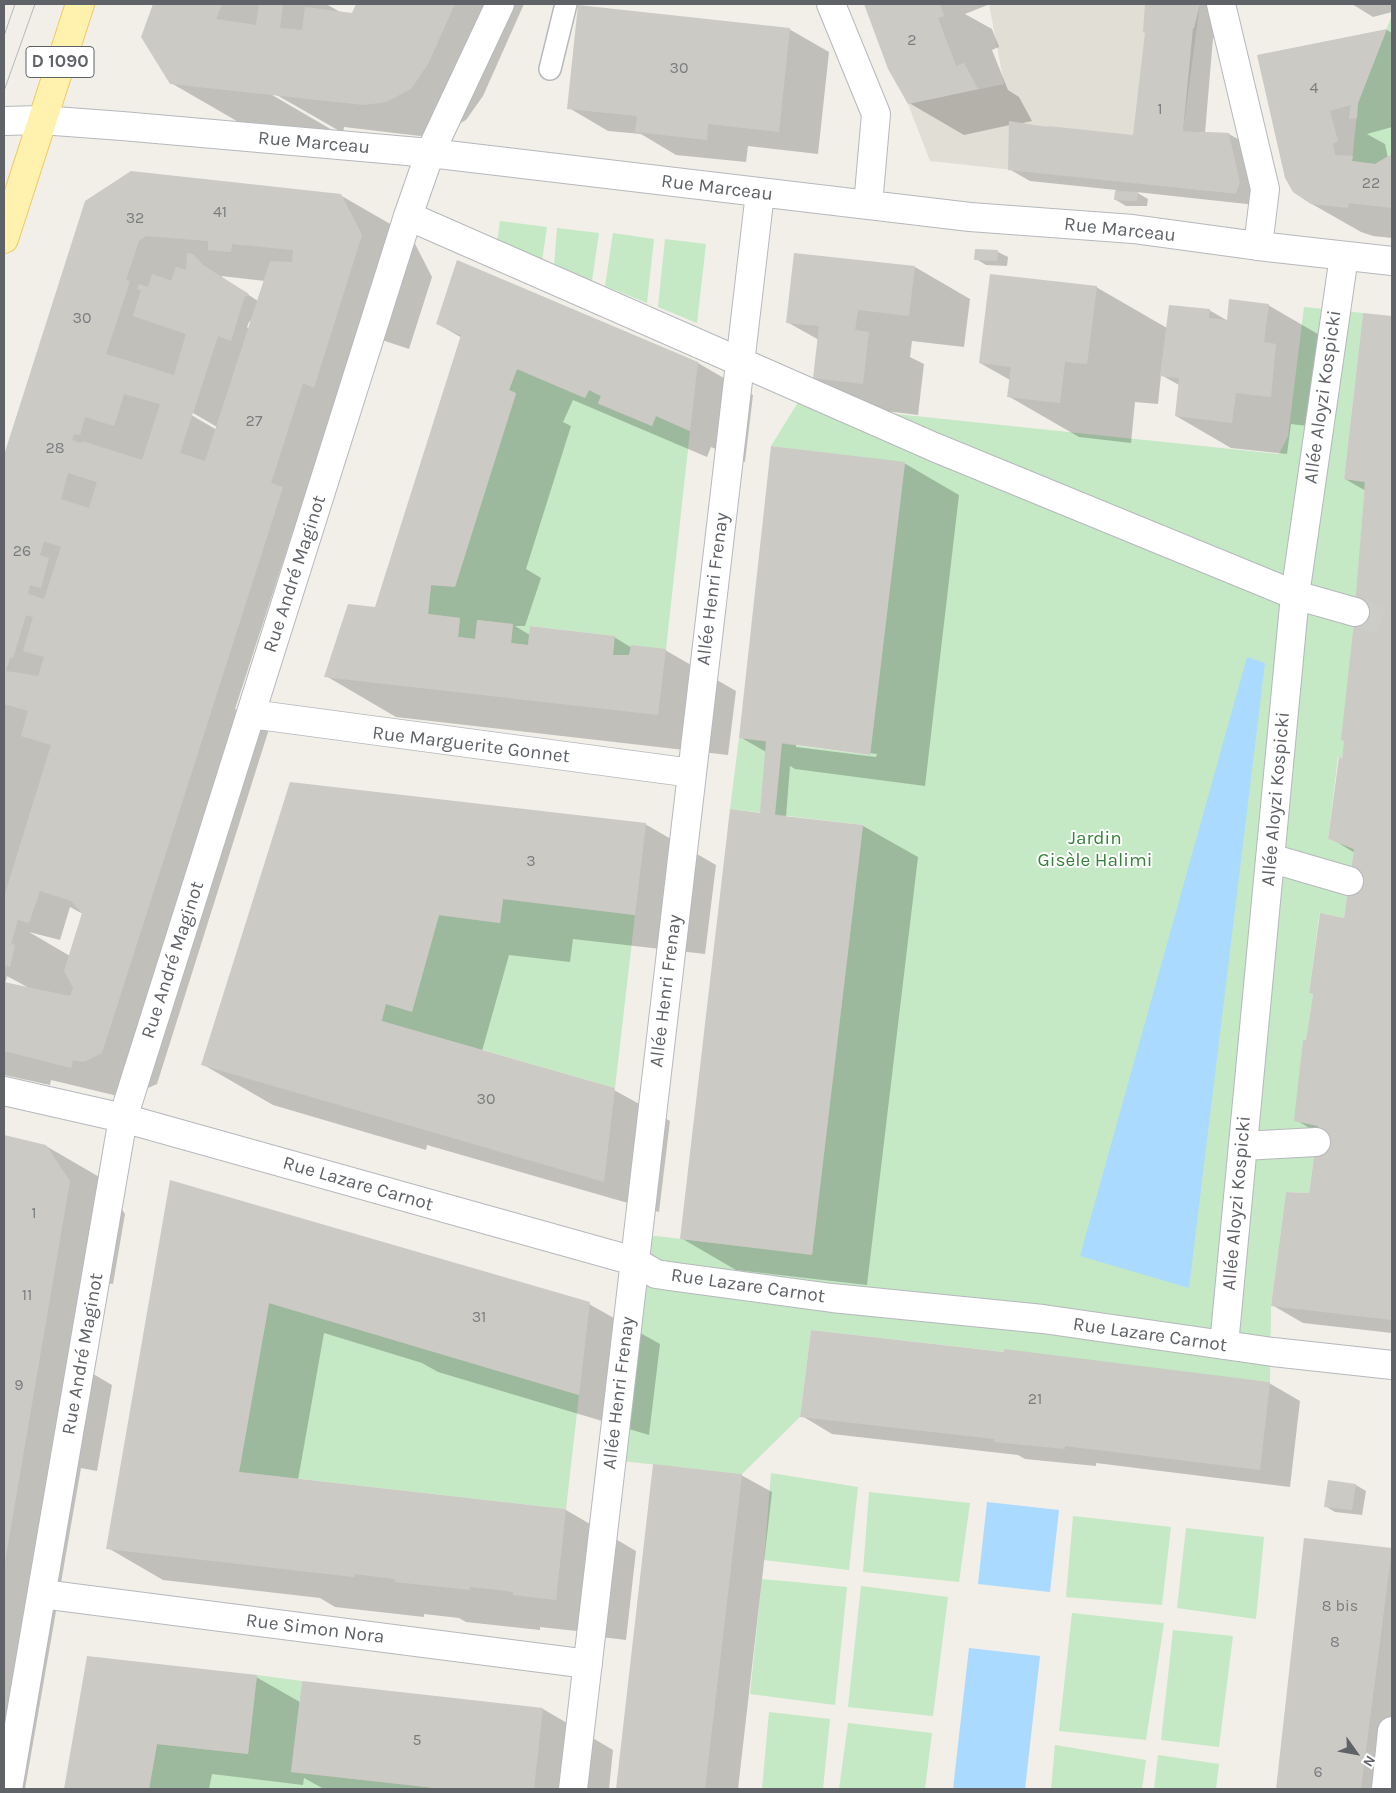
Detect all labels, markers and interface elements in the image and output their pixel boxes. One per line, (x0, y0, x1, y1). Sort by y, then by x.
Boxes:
house number: 2 (907, 30, 917, 50)
road number: D 1090 (26, 46, 94, 78)
house number: 30 (670, 58, 688, 78)
house number: 4 (1310, 78, 1318, 98)
house number: 1 (1157, 99, 1163, 119)
street label: Rue Marceau (257, 127, 371, 159)
street label: Rue Marceau (660, 170, 774, 206)
house number: 22 (1362, 173, 1380, 193)
house number: 41 (213, 202, 227, 222)
house number: 32 (126, 208, 144, 228)
street label: Rue Marceau (1063, 213, 1177, 247)
house number: 30 (73, 308, 91, 328)
street label: Allée Aloyzi Kospicki (1300, 309, 1346, 485)
house number: 27 (246, 411, 262, 431)
house number: 28 (45, 438, 65, 458)
street label: Rue André Maginot (259, 492, 331, 656)
street label: Allée Henri Frenay (692, 511, 734, 667)
house number: 26 (13, 541, 31, 561)
street label: Allée Aloyzi Kospicki (1257, 711, 1295, 887)
street label: Rue Marguerite Gonnet (371, 722, 571, 768)
park label: Jardin Gisèle Halimi (1038, 828, 1152, 872)
house number: 3 (526, 851, 536, 871)
street label: Rue André Maginot (137, 878, 209, 1042)
street label: Allée Henri Frenay (645, 913, 687, 1069)
house number: 30 (477, 1089, 495, 1109)
street label: Allée Aloyzi Kospicki (1218, 1115, 1256, 1291)
street label: Rue Lazare Carnot (280, 1152, 436, 1216)
house number: 1 (31, 1203, 37, 1223)
street label: Rue Lazare Carnot (670, 1264, 826, 1308)
street label: Rue André Maginot (58, 1271, 108, 1437)
house number: 11 (22, 1285, 32, 1305)
house number: 31 (472, 1307, 486, 1327)
street label: Rue Lazare Carnot (1072, 1313, 1228, 1357)
street label: Allée Henri Frenay (598, 1315, 640, 1471)
house number: 9 (14, 1375, 24, 1395)
house number: 21 (1028, 1389, 1042, 1409)
house number: 8 bis (1322, 1596, 1358, 1616)
street label: Rue Simon Nora (244, 1609, 386, 1649)
house number: 8 (1330, 1632, 1340, 1652)
north arrow (1331, 1728, 1381, 1778)
house number: 5 (412, 1730, 422, 1750)
text: N (1359, 1752, 1379, 1770)
house number: 6 (1313, 1762, 1323, 1782)

